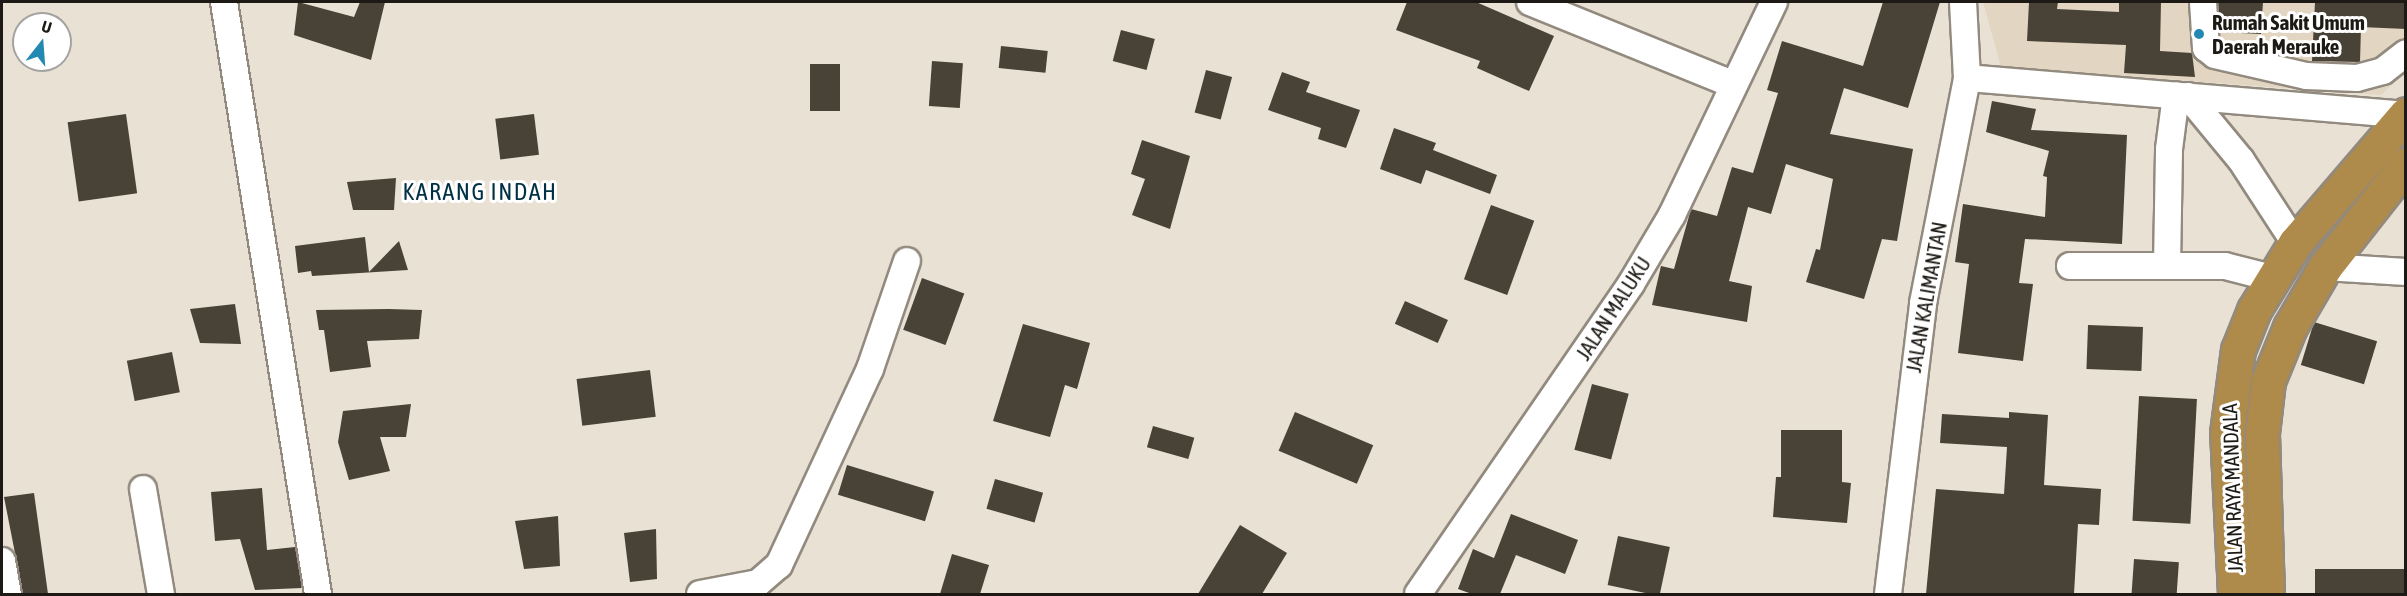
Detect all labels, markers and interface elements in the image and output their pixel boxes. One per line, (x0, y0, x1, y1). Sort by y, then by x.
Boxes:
place label: Rumah Sakit Umum Daerah Merauke (2212, 9, 2365, 59)
north arrow (12, 12, 72, 72)
text: U (40, 17, 54, 37)
marker: Rumah Sakit Umum Daerah Merauke (2190, 25, 2208, 43)
district label: KARANG INDAH (403, 178, 557, 206)
street label: JALAN KALIMANTAN (1900, 220, 1952, 374)
street label: JALAN MALUKU (1570, 252, 1656, 364)
street label: JALAN RAYA MANDALA (2216, 403, 2248, 573)

